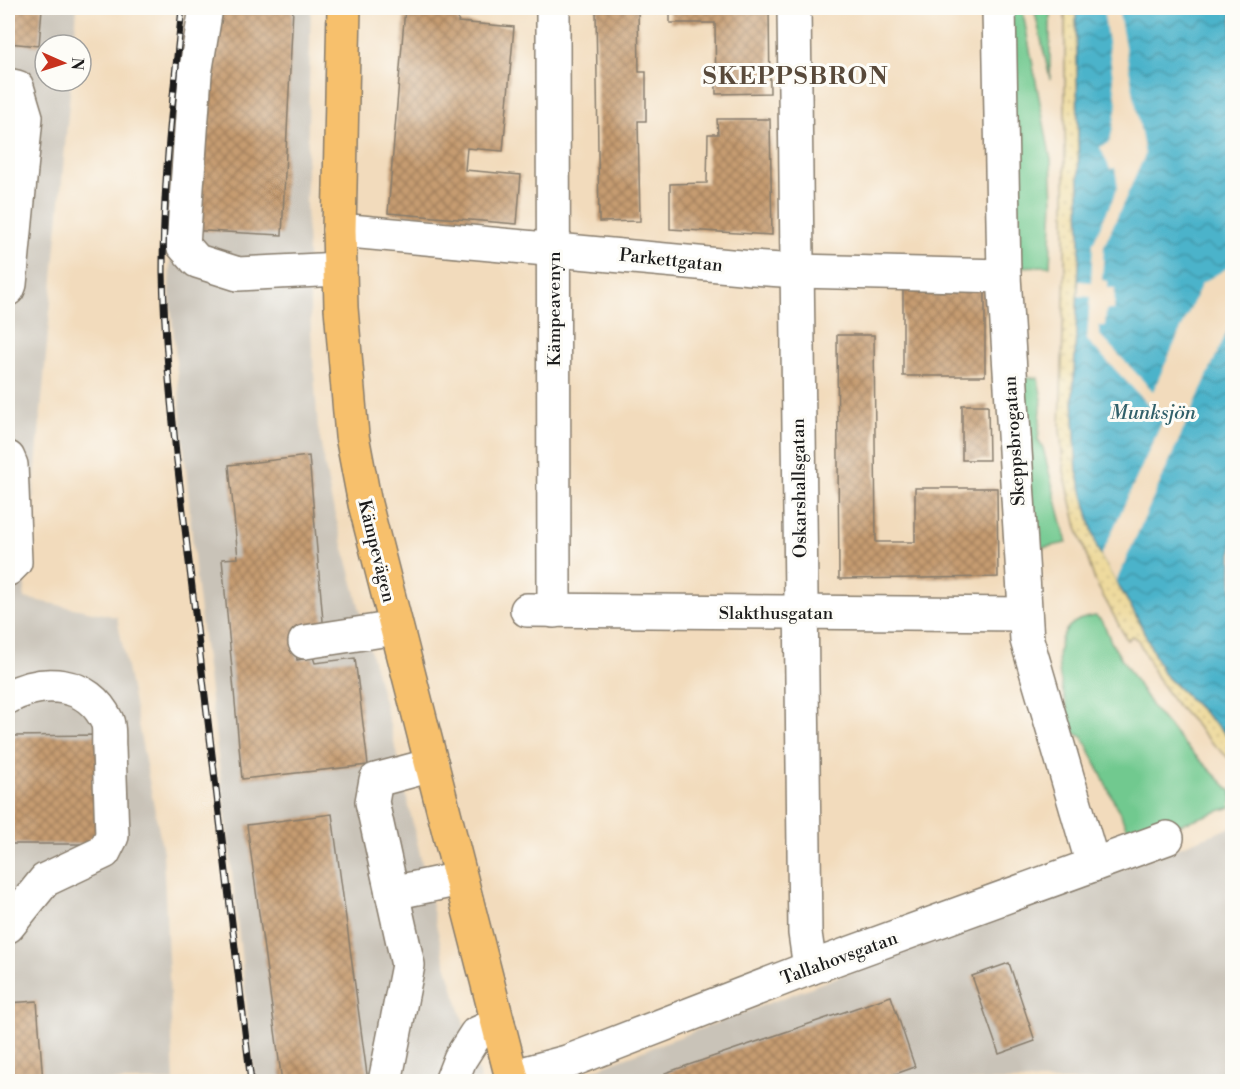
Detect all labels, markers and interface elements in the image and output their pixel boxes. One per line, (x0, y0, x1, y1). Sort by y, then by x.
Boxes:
north arrow (33, 33, 93, 93)
text: N (67, 57, 87, 71)
district label: SKEPPSBRON (703, 62, 889, 92)
street label: Parkettgatan (618, 244, 724, 277)
street label: Kämpeavenyn (543, 251, 566, 366)
street label: Skeppsbrogatan (998, 375, 1031, 507)
water label: Munksjön (1110, 401, 1197, 426)
street label: Oskarshallsgatan (787, 418, 812, 558)
street label: Kämpevägen (353, 497, 400, 605)
street label: Slakthusgatan (719, 602, 834, 625)
street label: Tallahovsgatan (778, 927, 901, 990)

